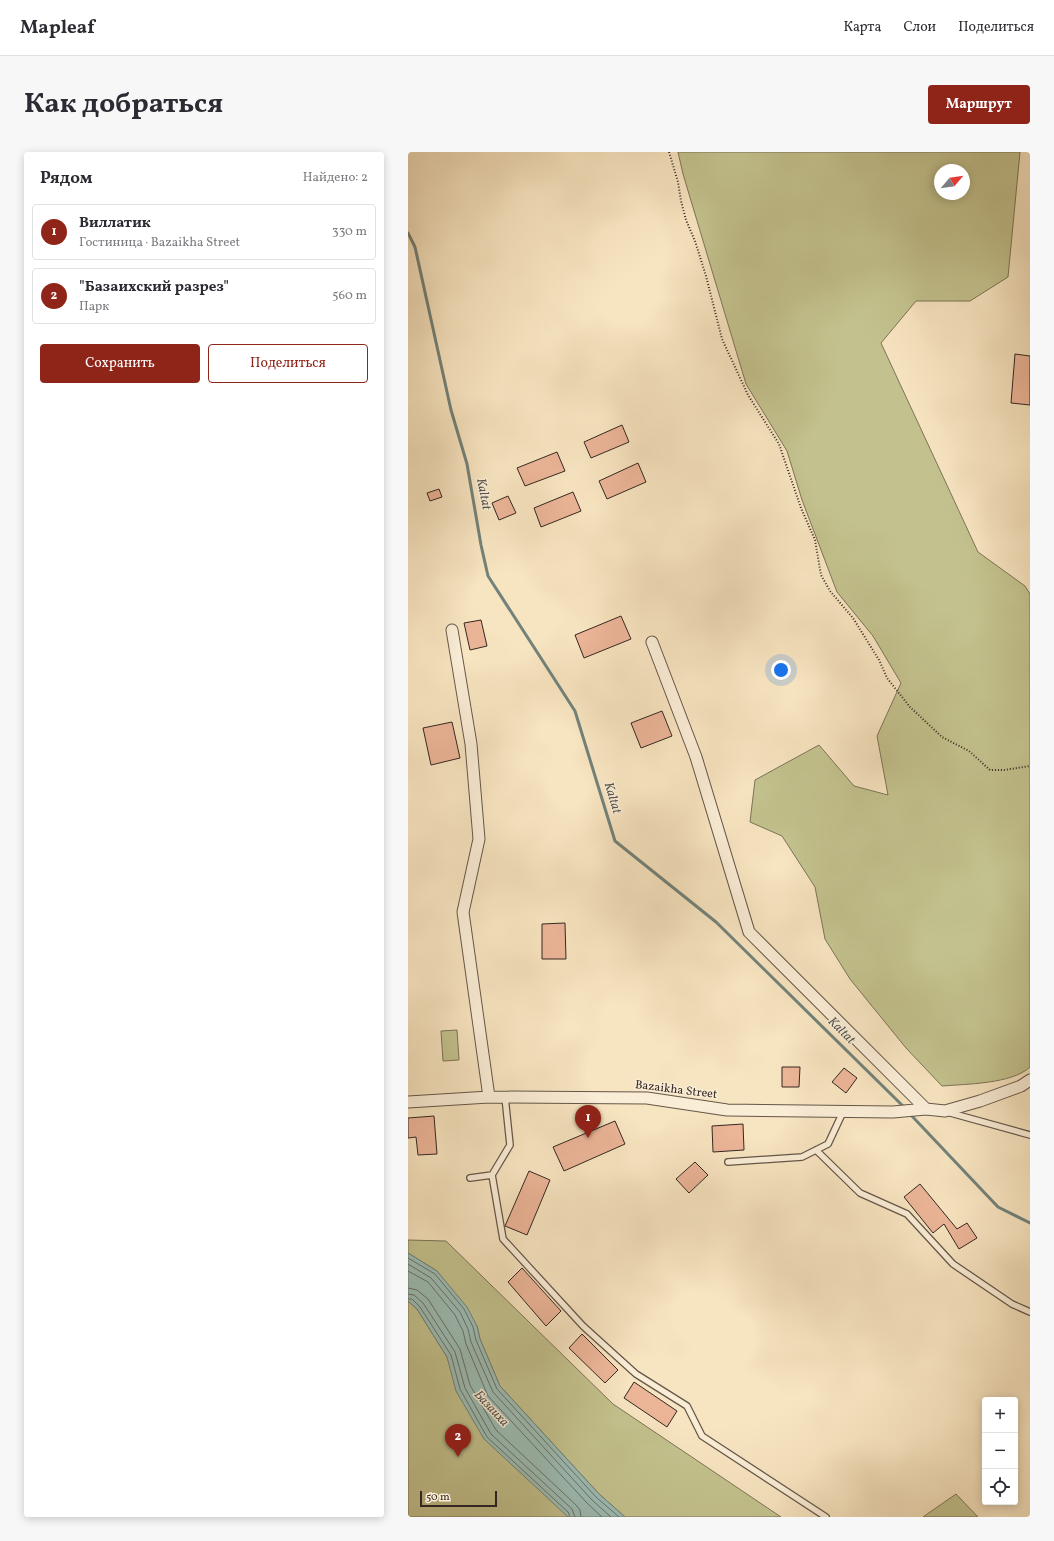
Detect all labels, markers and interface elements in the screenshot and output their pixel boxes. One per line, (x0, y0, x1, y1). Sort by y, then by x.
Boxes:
text: Mapleaf (20, 15, 95, 41)
text: Карта (843, 18, 881, 37)
text: Слои (903, 18, 936, 37)
text: Поделиться (958, 18, 1034, 37)
text: Как добраться (24, 85, 223, 124)
button: Маршрут (928, 85, 1030, 124)
north arrow (934, 164, 970, 200)
text: Рядом (40, 167, 93, 190)
text: Найдено: 2 (303, 169, 368, 187)
text: Виллатик (79, 213, 151, 234)
text: 1 (51, 223, 57, 241)
text: 330 m (332, 223, 367, 241)
text: Гостиница · Bazaikha Street (79, 234, 240, 252)
text: "Базаихский разрез" (79, 277, 229, 298)
text: 2 (51, 287, 57, 305)
text: 560 m (332, 287, 367, 305)
text: Парк (79, 298, 109, 316)
button: Сохранить (40, 344, 200, 383)
button: Поделиться (208, 344, 368, 383)
water label: Kaltat (471, 477, 495, 512)
your location (771, 660, 791, 680)
water label: Kaltat (599, 780, 626, 817)
water label: Kaltat (823, 1013, 859, 1049)
street label: Bazaikha Street (634, 1077, 718, 1103)
pin: 1 (575, 1105, 601, 1138)
water label: Базаиха (470, 1387, 512, 1431)
map controls (982, 1397, 1018, 1505)
button: + (982, 1397, 1018, 1433)
pin: 2 (445, 1424, 471, 1457)
button: − (982, 1433, 1018, 1469)
button: locate (982, 1469, 1018, 1505)
scale bar (420, 1489, 497, 1508)
text: 50 m (426, 1490, 450, 1505)

